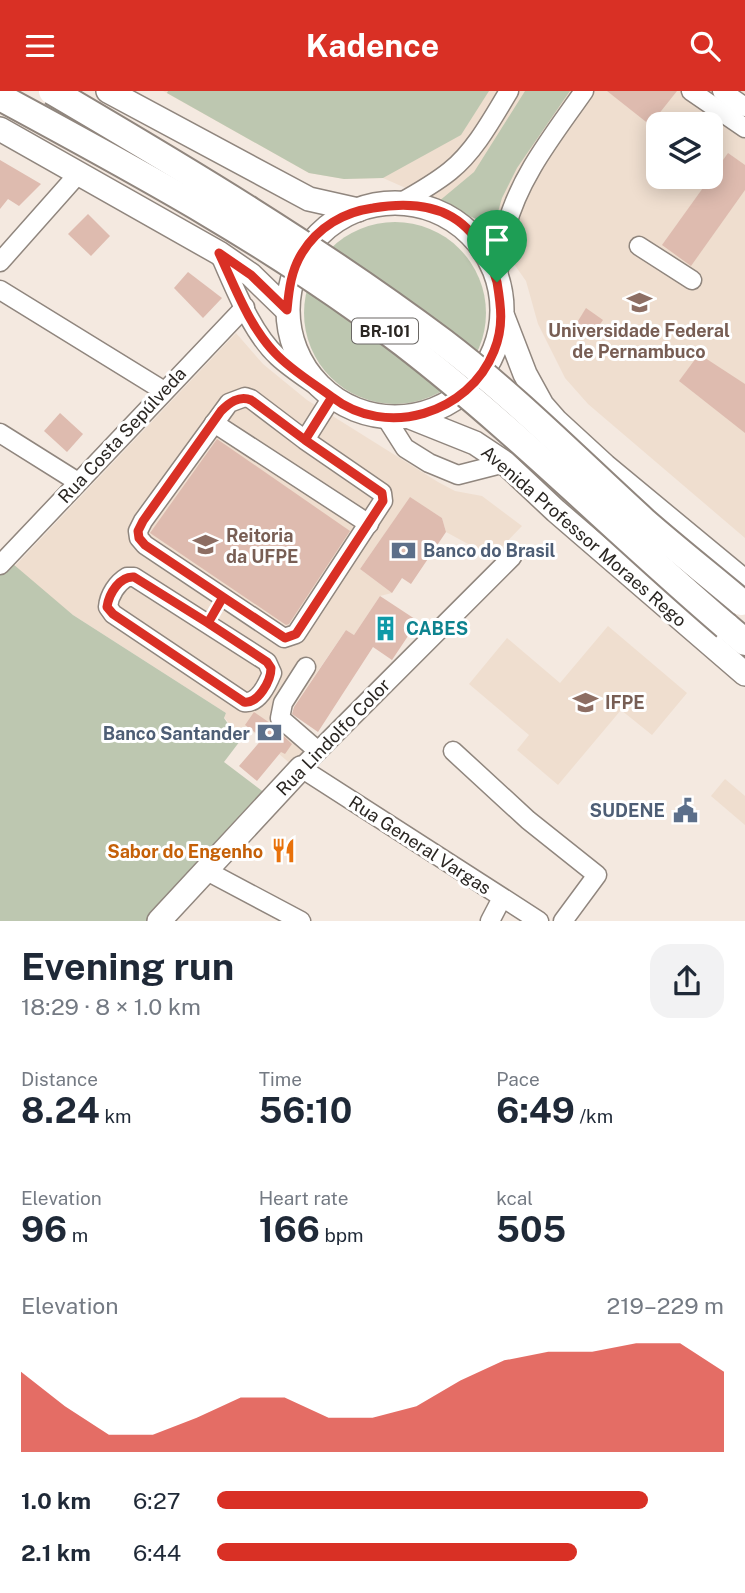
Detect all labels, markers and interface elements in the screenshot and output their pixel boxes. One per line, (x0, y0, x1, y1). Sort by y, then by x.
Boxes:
icon: menu (21, 27, 59, 65)
text: Kadence (306, 27, 439, 64)
icon: search (686, 27, 724, 65)
map controls (646, 112, 723, 189)
button: layers (646, 112, 723, 189)
pin (467, 210, 527, 282)
icon: arrive (478, 221, 516, 259)
school or university icon: Universidade Federal de Pernambuco (625, 289, 653, 317)
road number: BR-101 (352, 319, 418, 343)
place label: Universidade Federal de Pernambuco (548, 320, 730, 362)
street label: Rua Costa Sepúlveda (54, 363, 190, 507)
street label: Avenida Professor Moraes Rego (477, 441, 691, 631)
place label: Reitoria da UFPE (226, 525, 298, 567)
school or university icon: Reitoria da UFPE (192, 531, 220, 559)
bank icon: Banco do Brasil (389, 536, 417, 564)
place label: Banco do Brasil (423, 540, 556, 561)
building icon: CABES (372, 614, 400, 642)
place label: CABES (406, 618, 468, 639)
street label: Rua Lindolfo Color (272, 674, 394, 800)
school or university icon: IFPE (571, 688, 599, 716)
place label: IFPE (605, 692, 645, 713)
bank icon: Banco Santander (256, 719, 284, 747)
place label: Banco Santander (103, 723, 251, 744)
street label: Rua General Vargas (345, 791, 495, 899)
public building icon: SUDENE (671, 796, 699, 824)
place label: SUDENE (590, 800, 665, 821)
restaurant icon: Sabor do Engenho (269, 837, 297, 865)
place label: Sabor do Engenho (107, 841, 263, 862)
text: Evening run (21, 944, 234, 989)
button: share (650, 944, 724, 1018)
text: 18:29 · 8 × 1.0 km (21, 993, 201, 1020)
text: Distance (21, 1068, 98, 1090)
text: Time (259, 1068, 302, 1090)
text: Pace (496, 1068, 540, 1090)
text: 8.24 (21, 1090, 100, 1131)
text: 56:10 (259, 1090, 352, 1131)
text: 6:49 (496, 1090, 575, 1131)
text: km (100, 1105, 132, 1127)
text: /km (575, 1105, 613, 1127)
text: Elevation (21, 1187, 102, 1209)
text: Heart rate (259, 1187, 348, 1209)
text: kcal (496, 1187, 533, 1209)
text: 96 (21, 1209, 67, 1250)
text: 166 (259, 1209, 320, 1250)
text: 505 (496, 1209, 566, 1250)
text: m (67, 1224, 88, 1246)
text: bpm (320, 1224, 363, 1246)
text: Elevation (21, 1292, 119, 1319)
text: 219–229 m (607, 1292, 724, 1319)
text: 1.0 km (21, 1487, 91, 1514)
text: 6:27 (133, 1487, 180, 1514)
text: 2.1 km (21, 1539, 91, 1566)
text: 6:44 (133, 1539, 181, 1566)

